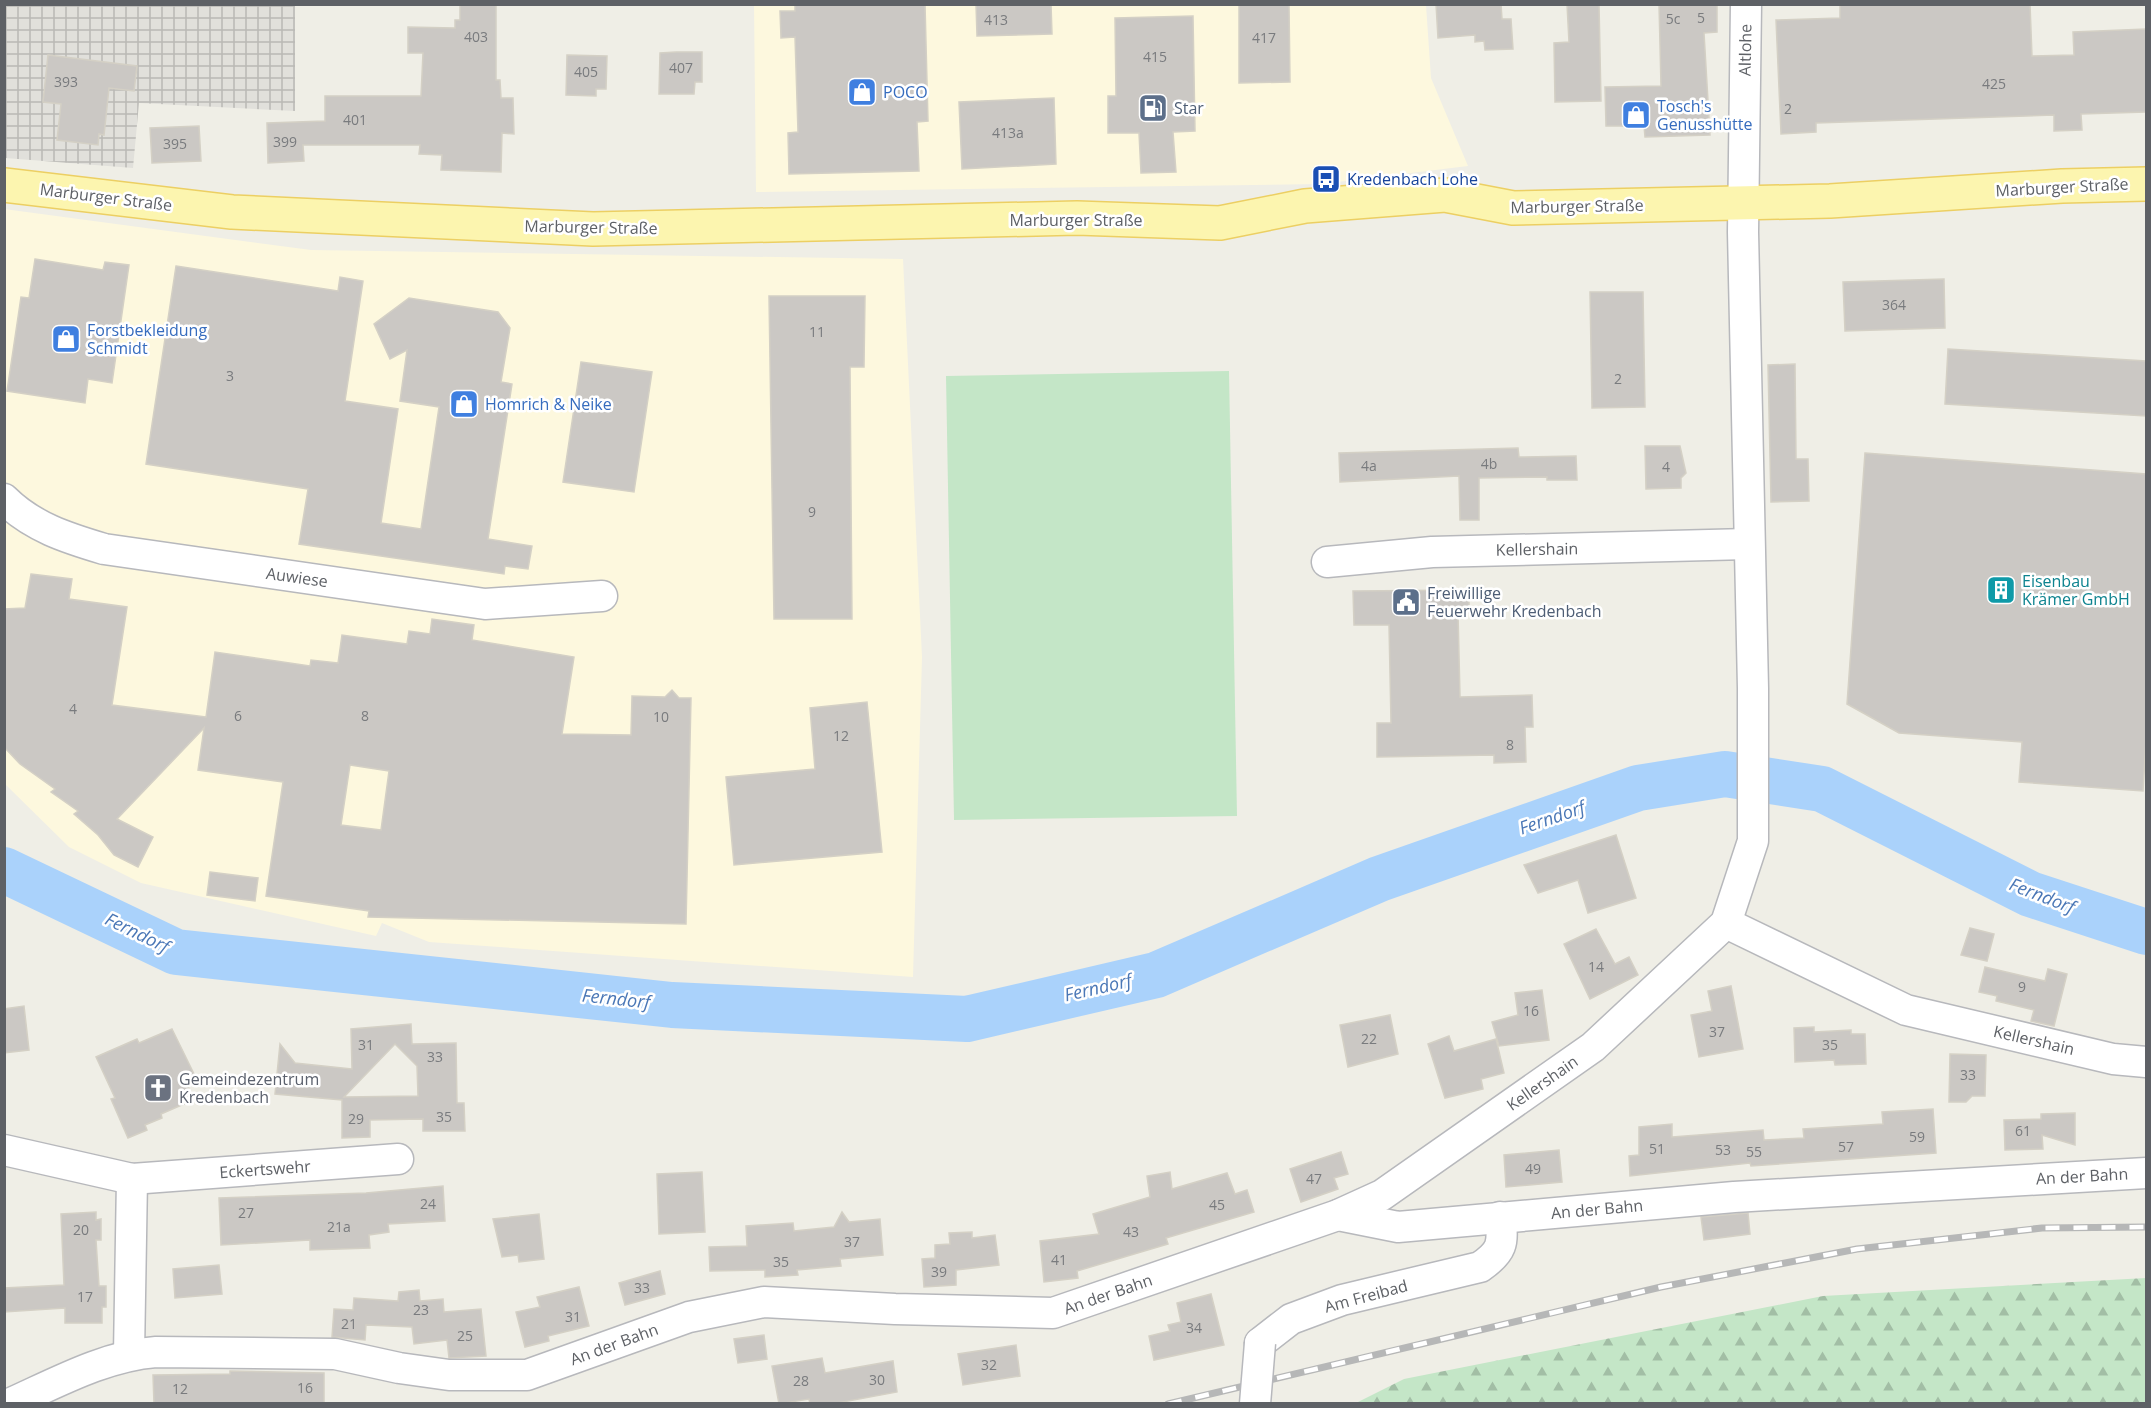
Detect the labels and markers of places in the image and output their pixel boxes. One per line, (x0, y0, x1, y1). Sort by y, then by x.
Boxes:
shop icon: POCO (846, 76, 878, 108)
place label: POCO (883, 81, 928, 103)
fuel station icon: Star (1137, 92, 1169, 124)
place label: Tosch's Genusshütte (1657, 95, 1753, 135)
place label: Star (1174, 97, 1204, 119)
shop icon: Tosch's Genusshütte (1620, 99, 1652, 131)
bus stop icon: Kredenbach Lohe (1310, 163, 1342, 195)
place label: Kredenbach Lohe (1347, 168, 1478, 190)
place label: Forstbekleidung Schmidt (87, 319, 207, 359)
shop icon: Forstbekleidung Schmidt (50, 323, 82, 355)
shop icon: Homrich & Neike (448, 388, 480, 420)
place label: Homrich & Neike (485, 393, 612, 415)
place label: Eisenbau Krämer GmbH (2022, 570, 2130, 610)
building icon: Eisenbau Krämer GmbH (1985, 574, 2017, 606)
place label: Freiwillige Feuerwehr Kredenbach (1427, 582, 1602, 622)
public building icon: Freiwillige Feuerwehr Kredenbach (1390, 586, 1422, 618)
place label: Gemeindezentrum Kredenbach (179, 1068, 319, 1108)
church icon: Gemeindezentrum Kredenbach (142, 1072, 174, 1104)

